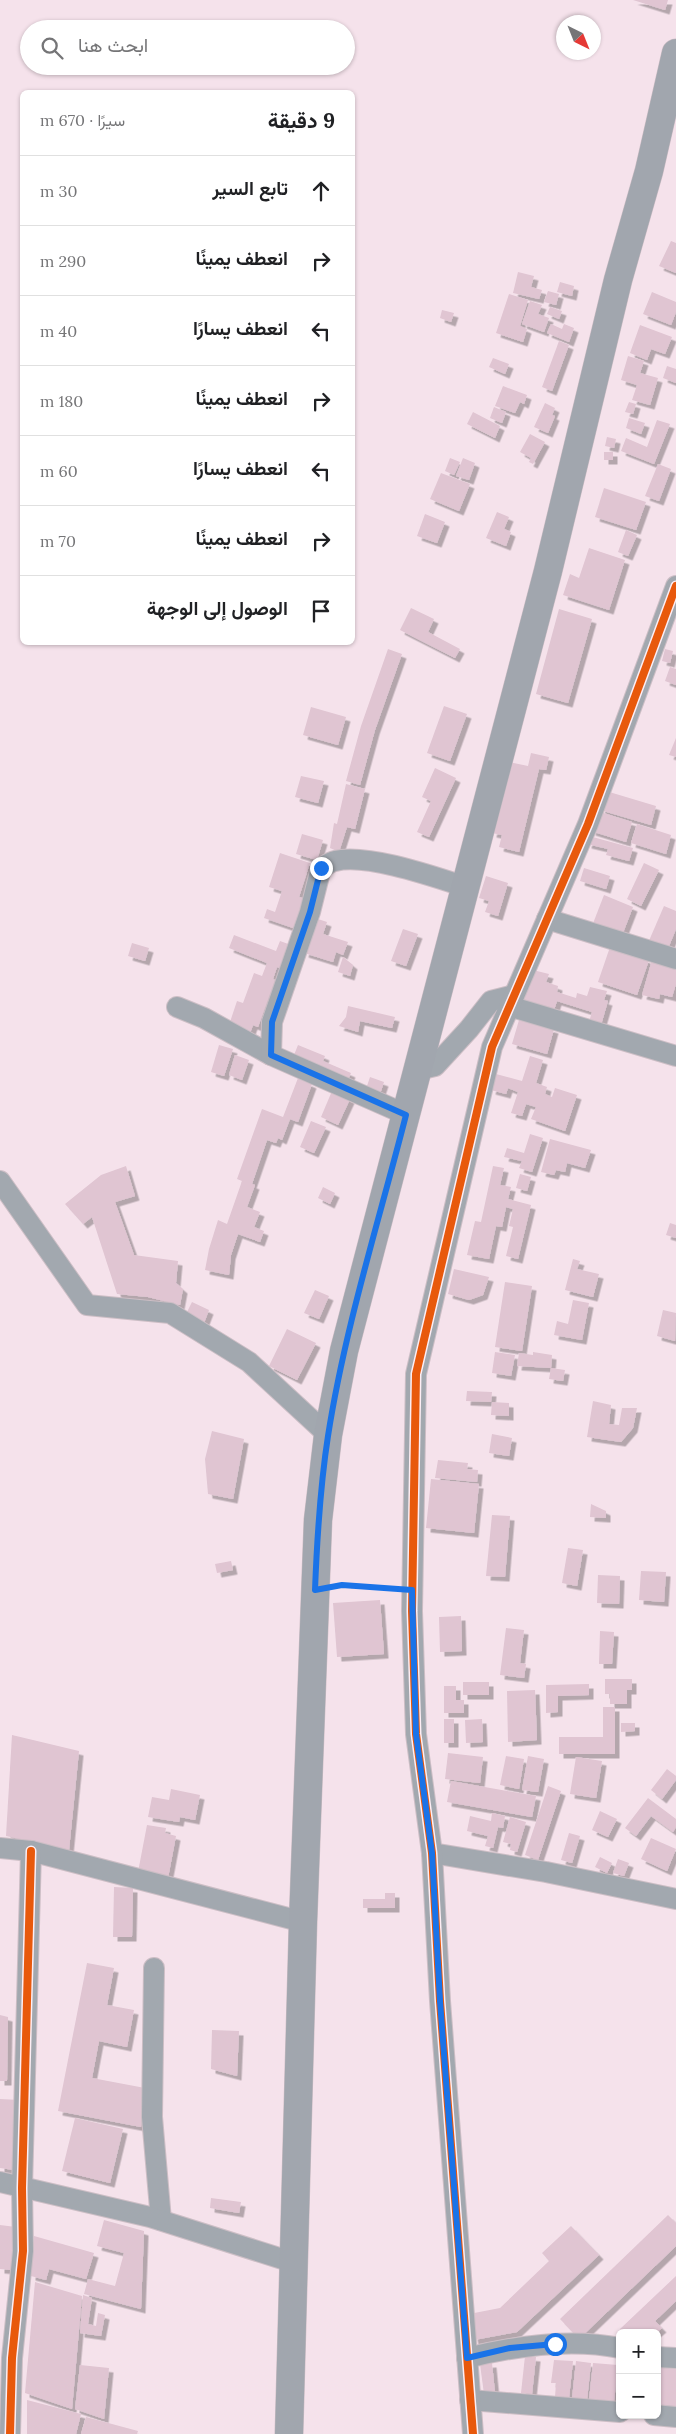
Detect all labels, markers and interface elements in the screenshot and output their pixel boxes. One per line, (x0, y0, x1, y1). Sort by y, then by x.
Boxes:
north arrow (556, 15, 601, 60)
search box (20, 20, 355, 75)
text: ابحث هنا (78, 33, 148, 57)
icon: search (38, 34, 66, 62)
text: 9 دقيقة (268, 107, 335, 134)
text: سيرًا · 670 m (40, 110, 125, 130)
text: تابع السير (212, 176, 288, 200)
icon: ahead (307, 177, 335, 205)
text: 30 m (40, 181, 77, 201)
text: انعطف يمينًا (195, 246, 288, 270)
icon: right (307, 247, 335, 275)
text: 290 m (40, 251, 86, 271)
text: انعطف يسارًا (193, 316, 288, 340)
icon: left (307, 317, 335, 345)
text: 40 m (40, 321, 77, 341)
text: انعطف يمينًا (195, 386, 288, 410)
icon: right (307, 387, 335, 415)
text: 180 m (40, 391, 83, 411)
text: انعطف يسارًا (193, 456, 288, 480)
icon: left (307, 457, 335, 485)
text: 60 m (40, 461, 78, 481)
text: انعطف يمينًا (195, 526, 288, 550)
icon: right (307, 527, 335, 555)
text: 70 m (40, 531, 76, 551)
text: الوصول إلى الوجهة (147, 596, 288, 620)
icon: arrive (307, 597, 335, 625)
route end (310, 857, 333, 880)
map controls (616, 2329, 661, 2419)
button: + (616, 2329, 661, 2374)
route start (544, 2333, 567, 2356)
button: − (616, 2374, 661, 2419)

